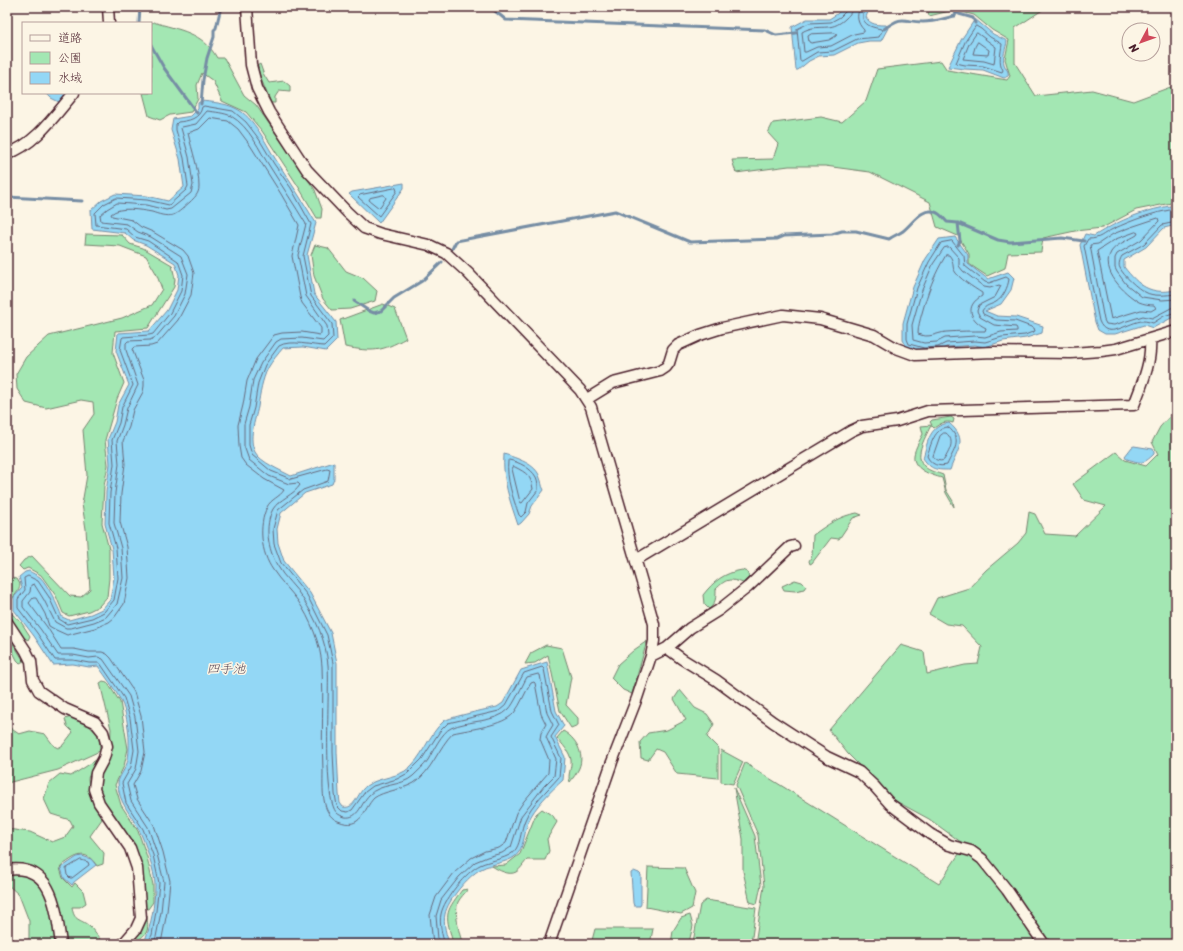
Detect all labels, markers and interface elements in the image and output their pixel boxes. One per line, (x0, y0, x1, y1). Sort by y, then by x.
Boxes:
legend (22, 22, 152, 94)
north arrow (1121, 22, 1161, 62)
text: 道路 (58, 27, 82, 49)
text: N (1124, 39, 1144, 58)
text: 公園 (58, 47, 82, 69)
text: 水域 (58, 67, 82, 89)
water label: 四手池 (206, 657, 246, 680)

